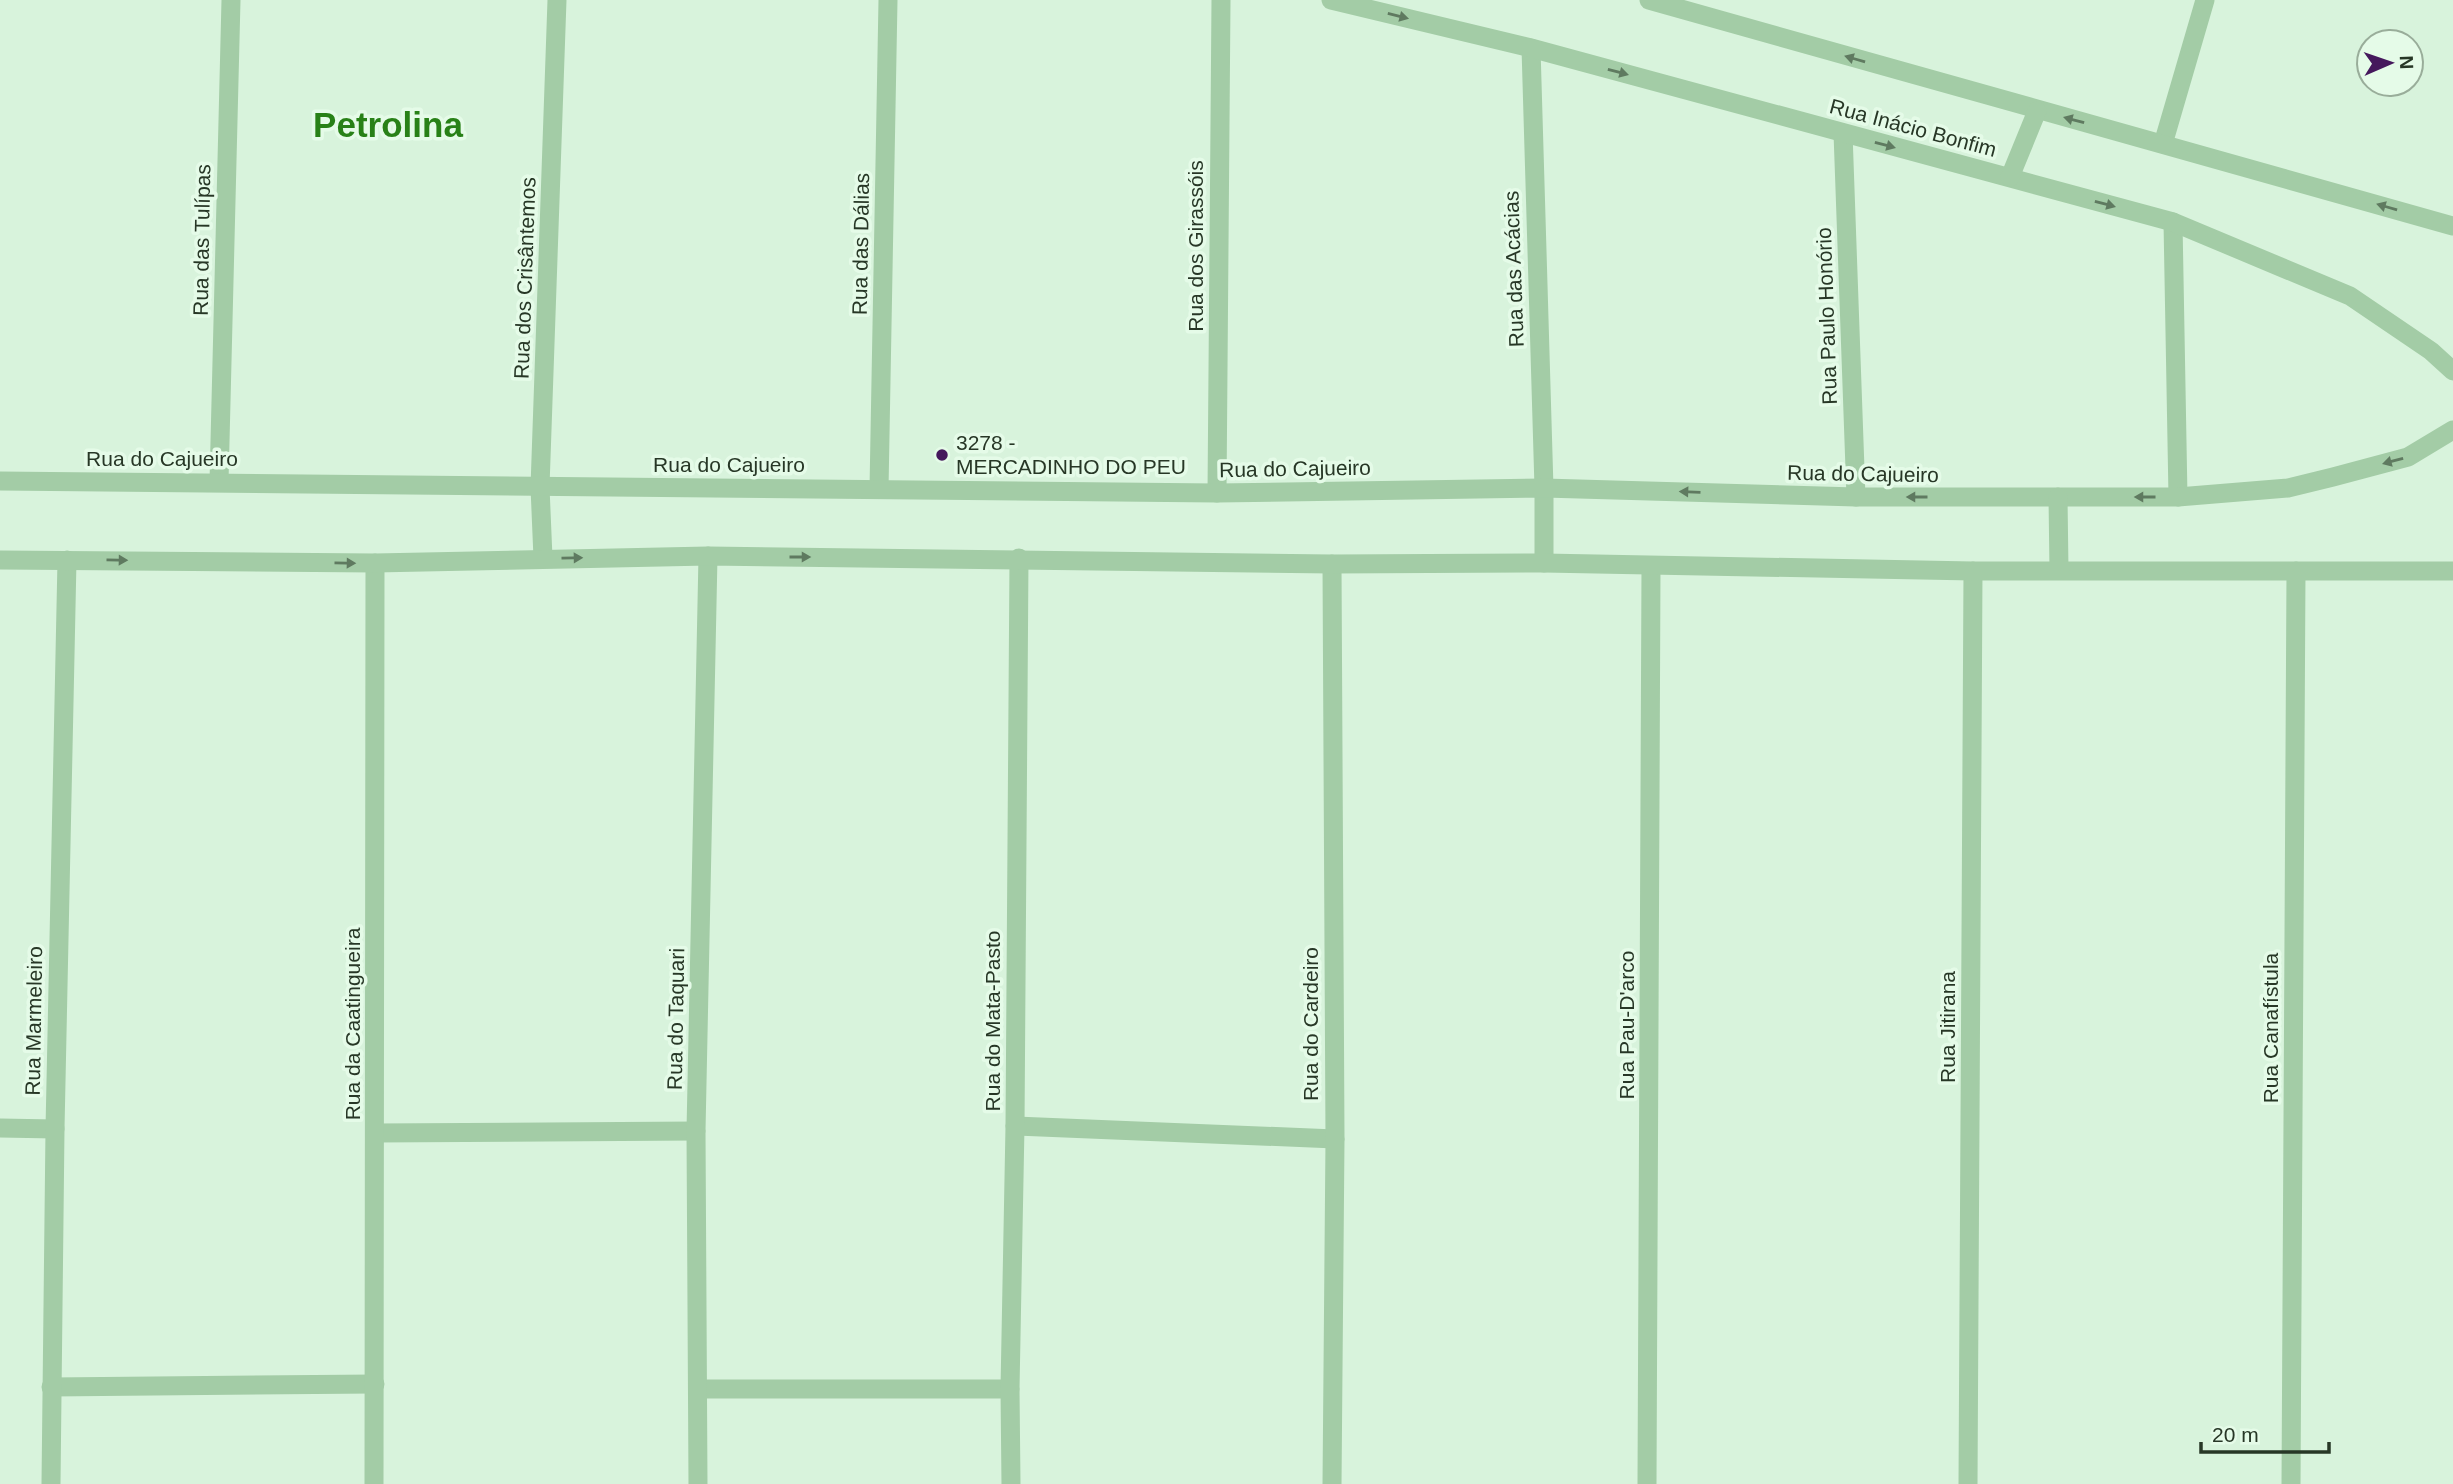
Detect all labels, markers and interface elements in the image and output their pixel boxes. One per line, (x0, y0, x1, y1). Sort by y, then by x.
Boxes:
one-way arrow (1387, 11, 1409, 22)
north arrow (2355, 28, 2425, 98)
one-way arrow (1844, 53, 1865, 63)
text: N (2396, 55, 2417, 70)
one-way arrow (1607, 67, 1629, 78)
street label: Rua Inácio Bonfim (1827, 94, 1999, 161)
district label: Petrolina (313, 105, 463, 144)
one-way arrow (2063, 114, 2085, 125)
one-way arrow (1875, 140, 1896, 150)
street label: Rua dos Girassóis (1184, 160, 1207, 332)
street label: Rua das Tulípas (189, 164, 214, 316)
street label: Rua das Dálias (848, 173, 873, 315)
street label: Rua dos Crisântemos (509, 177, 540, 379)
street label: Rua das Acácias (1499, 190, 1528, 348)
one-way arrow (2095, 199, 2116, 209)
one-way arrow (2377, 202, 2398, 212)
street label: Rua Paulo Honório (1812, 227, 1841, 405)
place label: 3278 - MERCADINHO DO PEU (956, 431, 1186, 478)
street label: Rua do Cajueiro (86, 447, 238, 470)
marker: 3278 - MERCADINHO DO PEU (934, 447, 950, 463)
street label: Rua do Cajueiro (653, 453, 805, 476)
street label: Rua do Cajueiro (1219, 456, 1371, 481)
one-way arrow (2382, 456, 2404, 467)
street label: Rua do Cajueiro (1787, 461, 1939, 486)
one-way arrow (1678, 487, 1700, 498)
one-way arrow (1906, 491, 1928, 503)
one-way arrow (2133, 491, 2155, 503)
one-way arrow (789, 551, 811, 562)
one-way arrow (561, 552, 583, 564)
one-way arrow (106, 555, 128, 566)
one-way arrow (334, 557, 356, 569)
street label: Rua da Caatingueira (341, 927, 364, 1120)
street label: Rua do Mata-Pasto (981, 931, 1004, 1111)
street label: Rua Marmeleiro (21, 946, 46, 1096)
street label: Rua do Cardeiro (1299, 947, 1322, 1101)
street label: Rua do Taquari (663, 948, 688, 1090)
street label: Rua Pau-D'arco (1615, 951, 1638, 1099)
street label: Rua Canafístula (2259, 952, 2282, 1103)
street label: Rua Jitirana (1936, 971, 1959, 1083)
scale bar (2201, 1410, 2329, 1454)
text: 20 m (2212, 1423, 2259, 1446)

